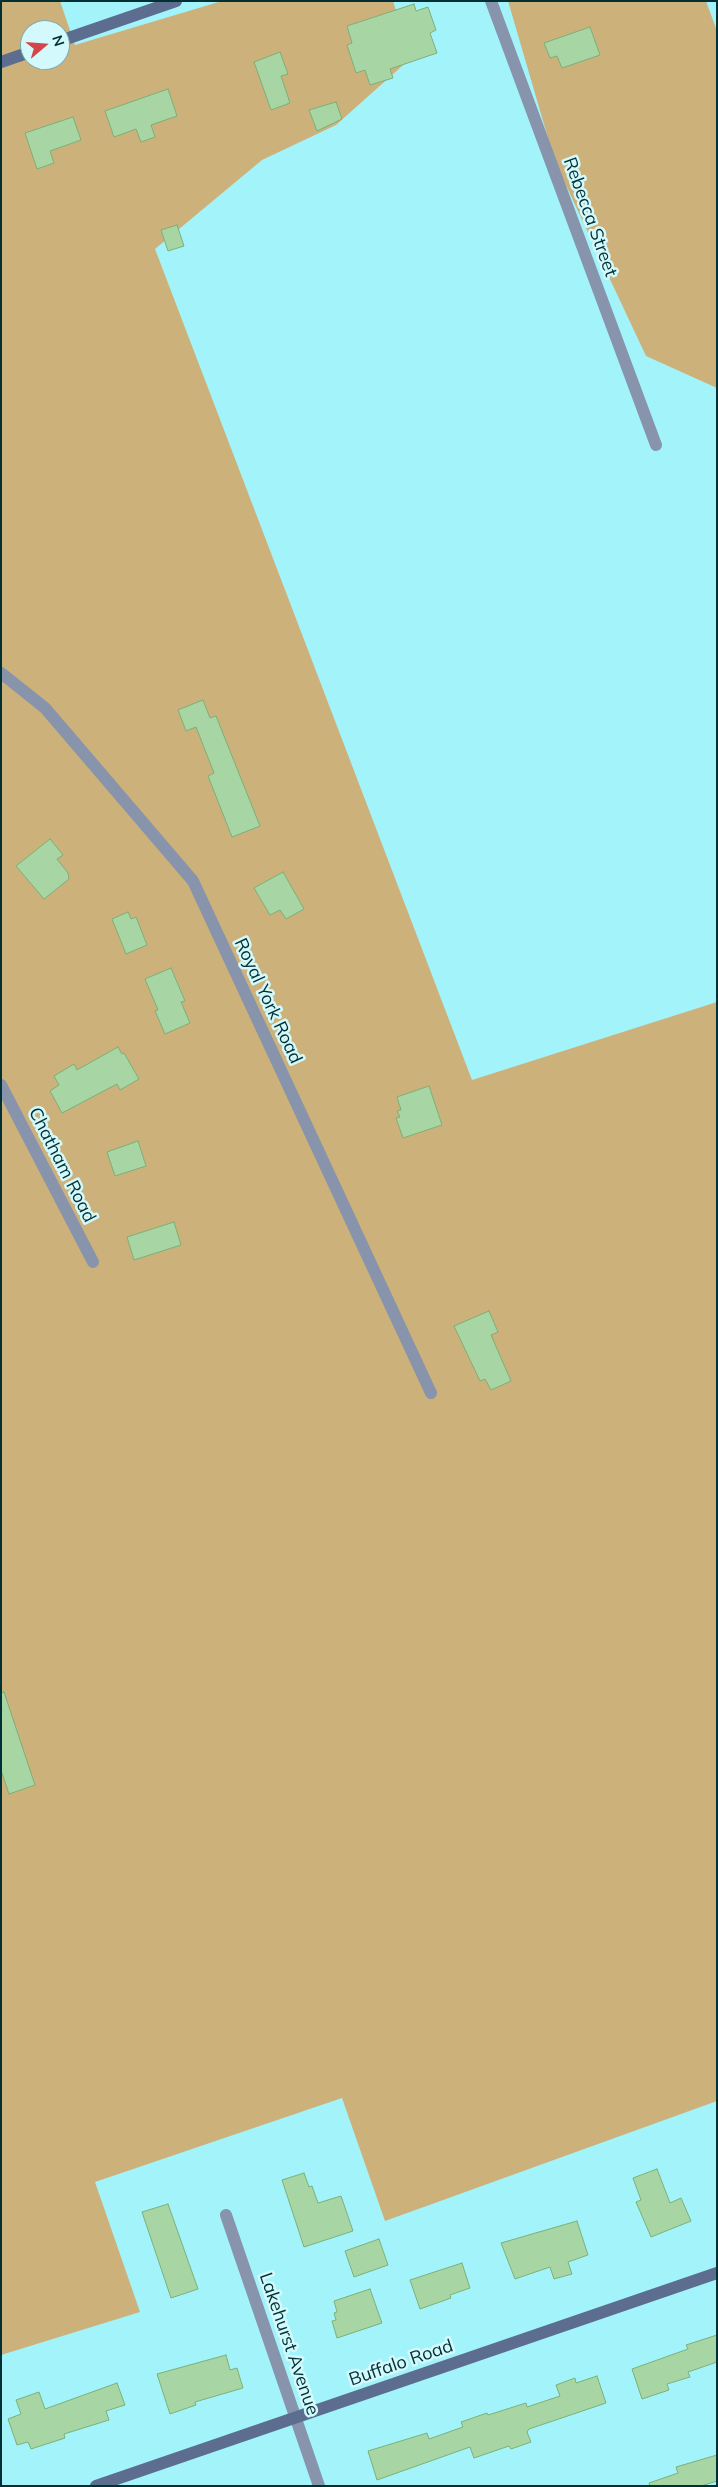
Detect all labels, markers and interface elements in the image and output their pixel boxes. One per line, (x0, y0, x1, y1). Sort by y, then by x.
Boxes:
north arrow (20, 20, 70, 70)
text: N (48, 33, 69, 48)
street label: Rebecca Street (558, 154, 622, 280)
street label: Royal York Road (229, 935, 307, 1067)
street label: Chatham Road (24, 1104, 100, 1226)
street label: Lakehurst Avenue (254, 2270, 324, 2418)
street label: Buffalo Road (346, 2335, 456, 2391)

